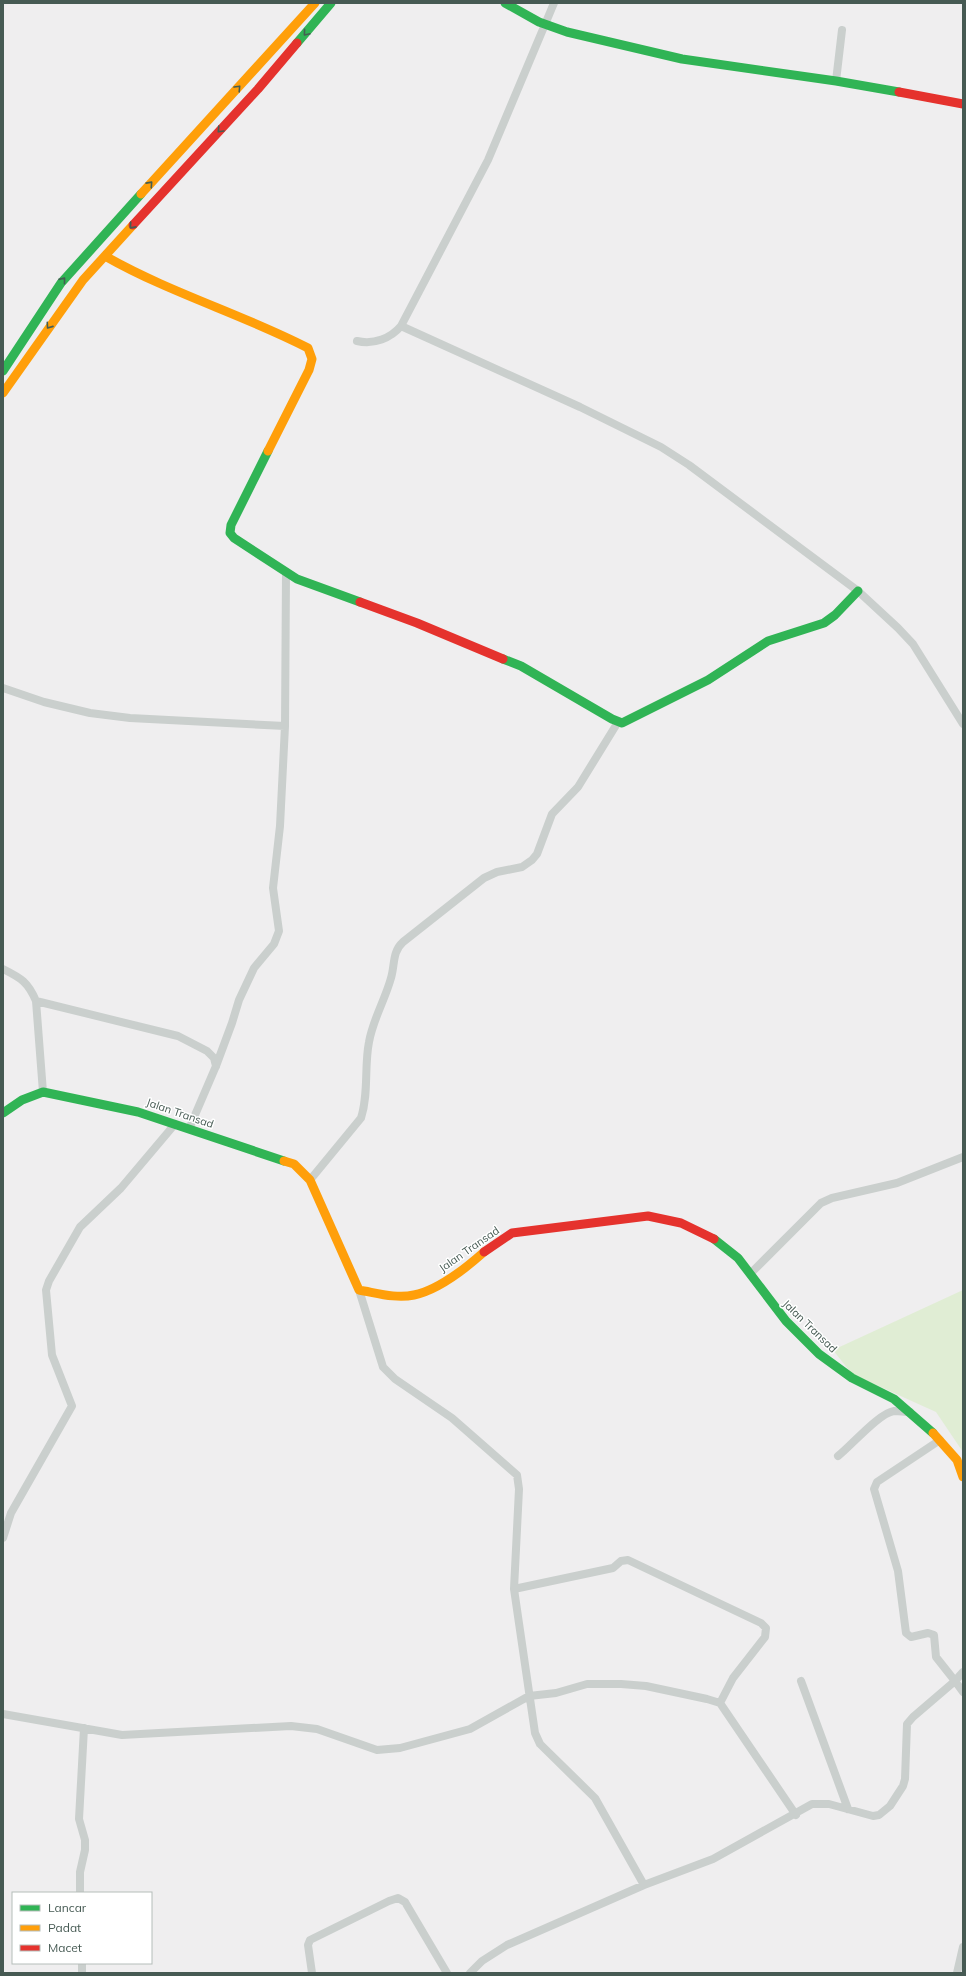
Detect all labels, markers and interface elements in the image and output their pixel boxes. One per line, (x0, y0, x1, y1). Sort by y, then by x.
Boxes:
one-way arrow (303, 28, 310, 35)
one-way arrow (233, 85, 241, 93)
one-way arrow (217, 125, 224, 133)
one-way arrow (146, 181, 153, 189)
one-way arrow (129, 221, 136, 229)
one-way arrow (59, 278, 66, 285)
one-way arrow (46, 322, 54, 329)
street label: Jalan Transad (145, 1095, 215, 1131)
street label: Jalan Transad (436, 1223, 502, 1275)
street label: Jalan Transad (780, 1297, 840, 1355)
legend (12, 1892, 152, 1964)
text: Lancar (48, 1900, 87, 1915)
text: Padat (48, 1920, 81, 1935)
text: Macet (48, 1940, 82, 1955)

